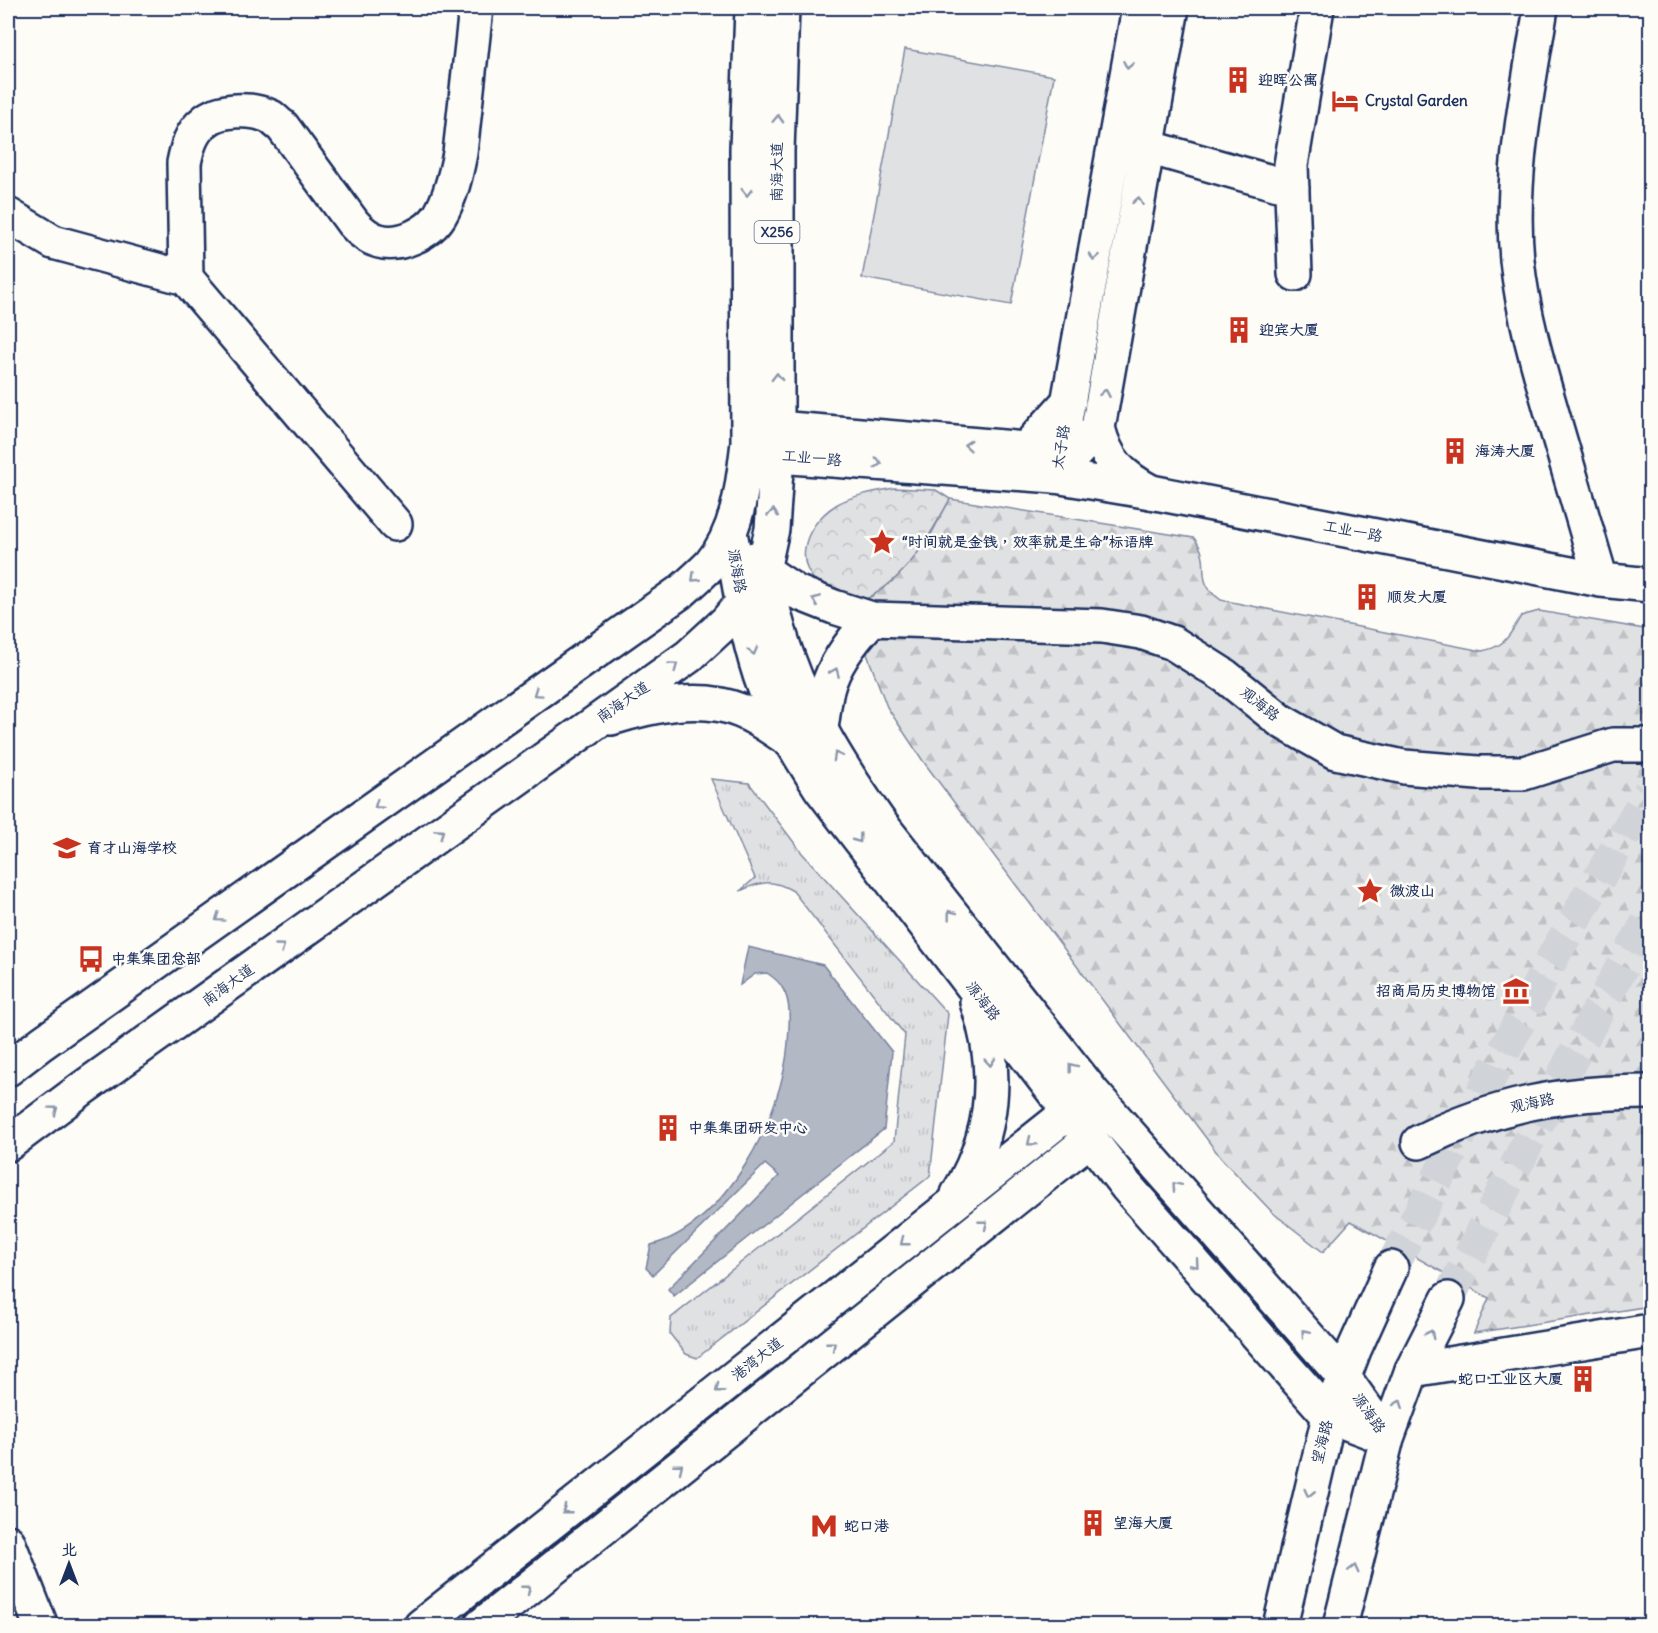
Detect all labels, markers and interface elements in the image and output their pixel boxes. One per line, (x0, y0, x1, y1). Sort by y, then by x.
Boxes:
one-way arrow (1123, 60, 1135, 70)
building icon: 迎晖公寓 (1223, 65, 1253, 95)
place label: 迎晖公寓 (1258, 70, 1318, 89)
hotel icon: Crystal Garden (1330, 86, 1360, 116)
place label: Crystal Garden (1365, 91, 1468, 111)
one-way arrow (772, 114, 784, 123)
street label: 南海大道 (767, 142, 786, 202)
one-way arrow (741, 187, 753, 196)
one-way arrow (1132, 196, 1144, 206)
road number: X256 (754, 221, 800, 243)
one-way arrow (1088, 252, 1101, 262)
building icon: 迎宾大厦 (1224, 315, 1254, 345)
place label: 迎宾大厦 (1259, 320, 1319, 339)
one-way arrow (771, 372, 783, 381)
one-way arrow (1098, 388, 1110, 398)
street label: 太子路 (1048, 423, 1073, 471)
building icon: 海涛大厦 (1440, 436, 1470, 466)
one-way arrow (963, 438, 972, 451)
place label: 海涛大厦 (1475, 441, 1535, 460)
street label: 工业一路 (781, 445, 843, 470)
one-way arrow (873, 457, 882, 470)
one-way arrow (766, 509, 779, 518)
street label: 工业一路 (1322, 515, 1384, 546)
place icon: “时间就是金钱，效率就是生命”标语牌 (867, 527, 897, 557)
place label: “时间就是金钱，效率就是生命”标语牌 (902, 532, 1153, 551)
street label: 源海路 (724, 547, 751, 595)
one-way arrow (691, 571, 702, 582)
building icon: 顺发大厦 (1352, 582, 1382, 612)
place label: 顺发大厦 (1387, 587, 1447, 606)
one-way arrow (812, 595, 823, 607)
one-way arrow (746, 646, 758, 656)
one-way arrow (668, 662, 679, 673)
one-way arrow (828, 667, 840, 678)
street label: 南海大道 (593, 677, 653, 727)
street label: 观海路 (1237, 682, 1284, 725)
one-way arrow (533, 686, 544, 697)
one-way arrow (833, 752, 844, 763)
one-way arrow (374, 798, 385, 809)
one-way arrow (433, 830, 444, 841)
one-way arrow (850, 832, 861, 843)
school or university icon: 育才山海学校 (52, 833, 82, 863)
place label: 育才山海学校 (87, 838, 177, 857)
place icon: 微波山 (1355, 876, 1385, 906)
place label: 微波山 (1389, 881, 1435, 900)
one-way arrow (948, 909, 959, 920)
one-way arrow (214, 911, 225, 922)
one-way arrow (274, 943, 285, 954)
bus stop icon: 中集集团总部 (76, 944, 106, 974)
place label: 中集集团总部 (111, 949, 201, 968)
street label: 南海大道 (198, 959, 258, 1010)
museum icon: 招商局历史博物馆 (1501, 976, 1531, 1006)
street label: 源海路 (962, 977, 1005, 1024)
place label: 招商局历史博物馆 (1376, 981, 1496, 1000)
one-way arrow (983, 1057, 996, 1066)
one-way arrow (1069, 1063, 1080, 1074)
street label: 观海路 (1508, 1089, 1556, 1116)
one-way arrow (48, 1106, 59, 1117)
building icon: 中集集团研发中心 (653, 1113, 683, 1143)
place label: 中集集团研发中心 (688, 1118, 808, 1137)
one-way arrow (1026, 1135, 1037, 1146)
one-way arrow (1172, 1182, 1183, 1193)
one-way arrow (977, 1220, 988, 1231)
one-way arrow (900, 1234, 911, 1245)
one-way arrow (1188, 1257, 1199, 1268)
one-way arrow (1301, 1329, 1312, 1339)
one-way arrow (1423, 1330, 1434, 1341)
street label: 港湾大道 (727, 1333, 786, 1385)
one-way arrow (825, 1342, 836, 1353)
building icon: 蛇口工业区大厦 (1568, 1364, 1598, 1394)
place label: 蛇口工业区大厦 (1458, 1369, 1563, 1388)
one-way arrow (715, 1381, 726, 1392)
street label: 源海路 (1349, 1389, 1390, 1437)
one-way arrow (1392, 1399, 1405, 1410)
street label: 望海路 (1307, 1418, 1336, 1466)
one-way arrow (673, 1464, 684, 1475)
one-way arrow (1304, 1488, 1317, 1498)
one-way arrow (562, 1503, 573, 1514)
building icon: 望海大厦 (1078, 1508, 1108, 1538)
metro station icon: 蛇口港 (809, 1511, 839, 1541)
place label: 望海大厦 (1113, 1513, 1173, 1532)
place label: 蛇口港 (844, 1516, 889, 1535)
north arrow (39, 1534, 99, 1594)
text: 北 (61, 1539, 77, 1559)
one-way arrow (1347, 1564, 1360, 1574)
one-way arrow (520, 1585, 531, 1596)

